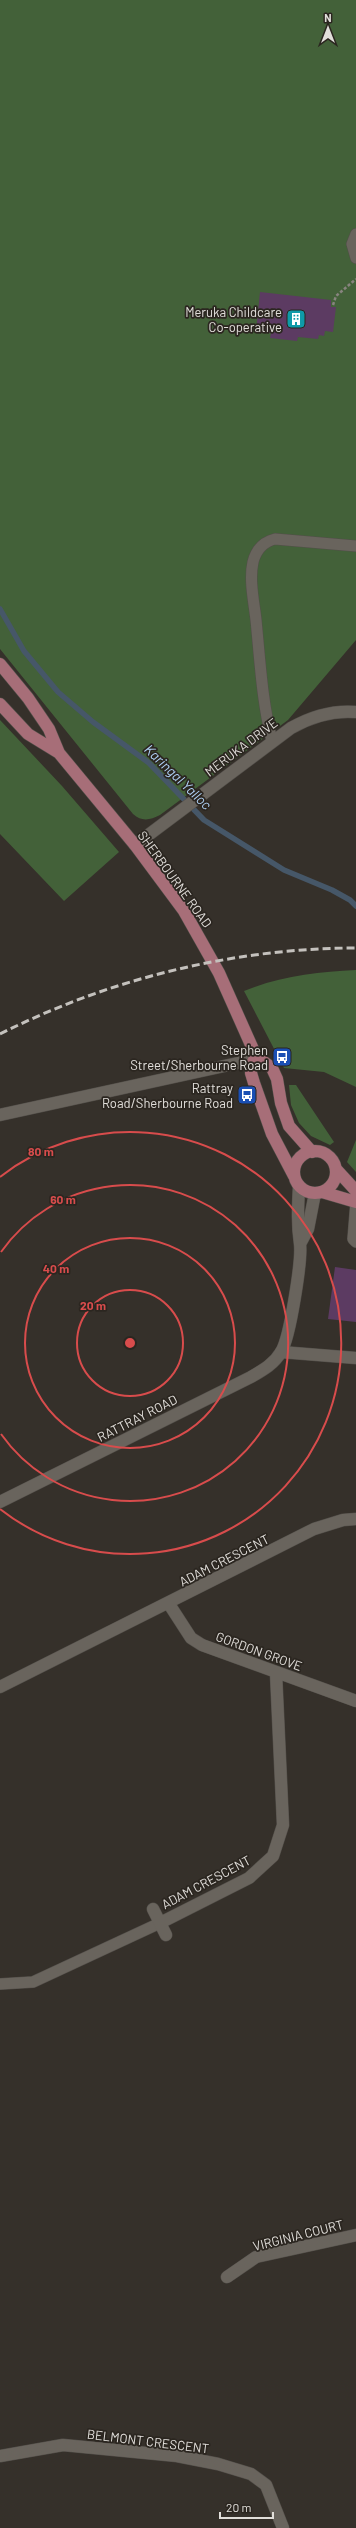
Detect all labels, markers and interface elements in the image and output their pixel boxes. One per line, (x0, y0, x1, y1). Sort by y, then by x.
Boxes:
north arrow (308, 8, 348, 48)
text: N (324, 11, 332, 24)
place label: Meruka Childcare Co-operative (185, 304, 282, 335)
building icon: Meruka Childcare Co-operative (285, 308, 307, 330)
street label: MERUKA DRIVE (201, 714, 281, 780)
water label: Karingal Yalloc (141, 740, 215, 813)
street label: SHERBOURNE ROAD (135, 828, 215, 930)
place label: Stephen Street/Sherbourne Road (130, 1042, 268, 1073)
bus stop icon: Stephen Street/Sherbourne Road (271, 1046, 293, 1068)
place label: Rattray Road/Sherbourne Road (102, 1080, 233, 1111)
bus stop icon: Rattray Road/Sherbourne Road (236, 1084, 258, 1106)
text: 80 m (28, 1144, 54, 1158)
text: 60 m (50, 1192, 76, 1206)
text: 40 m (43, 1261, 69, 1275)
text: 20 m (80, 1298, 106, 1312)
centre of rings (123, 1336, 137, 1350)
street label: RATTRAY ROAD (94, 1391, 180, 1445)
street label: ADAM CRESCENT (176, 1530, 272, 1590)
street label: GORDON GROVE (214, 1628, 304, 1674)
street label: ADAM CRESCENT (159, 1852, 253, 1912)
street label: VIRGINIA COURT (251, 2216, 345, 2254)
street label: BELMONT CRESCENT (86, 2426, 210, 2456)
scale bar (220, 2494, 273, 2520)
text: 20 m (226, 2500, 252, 2514)

